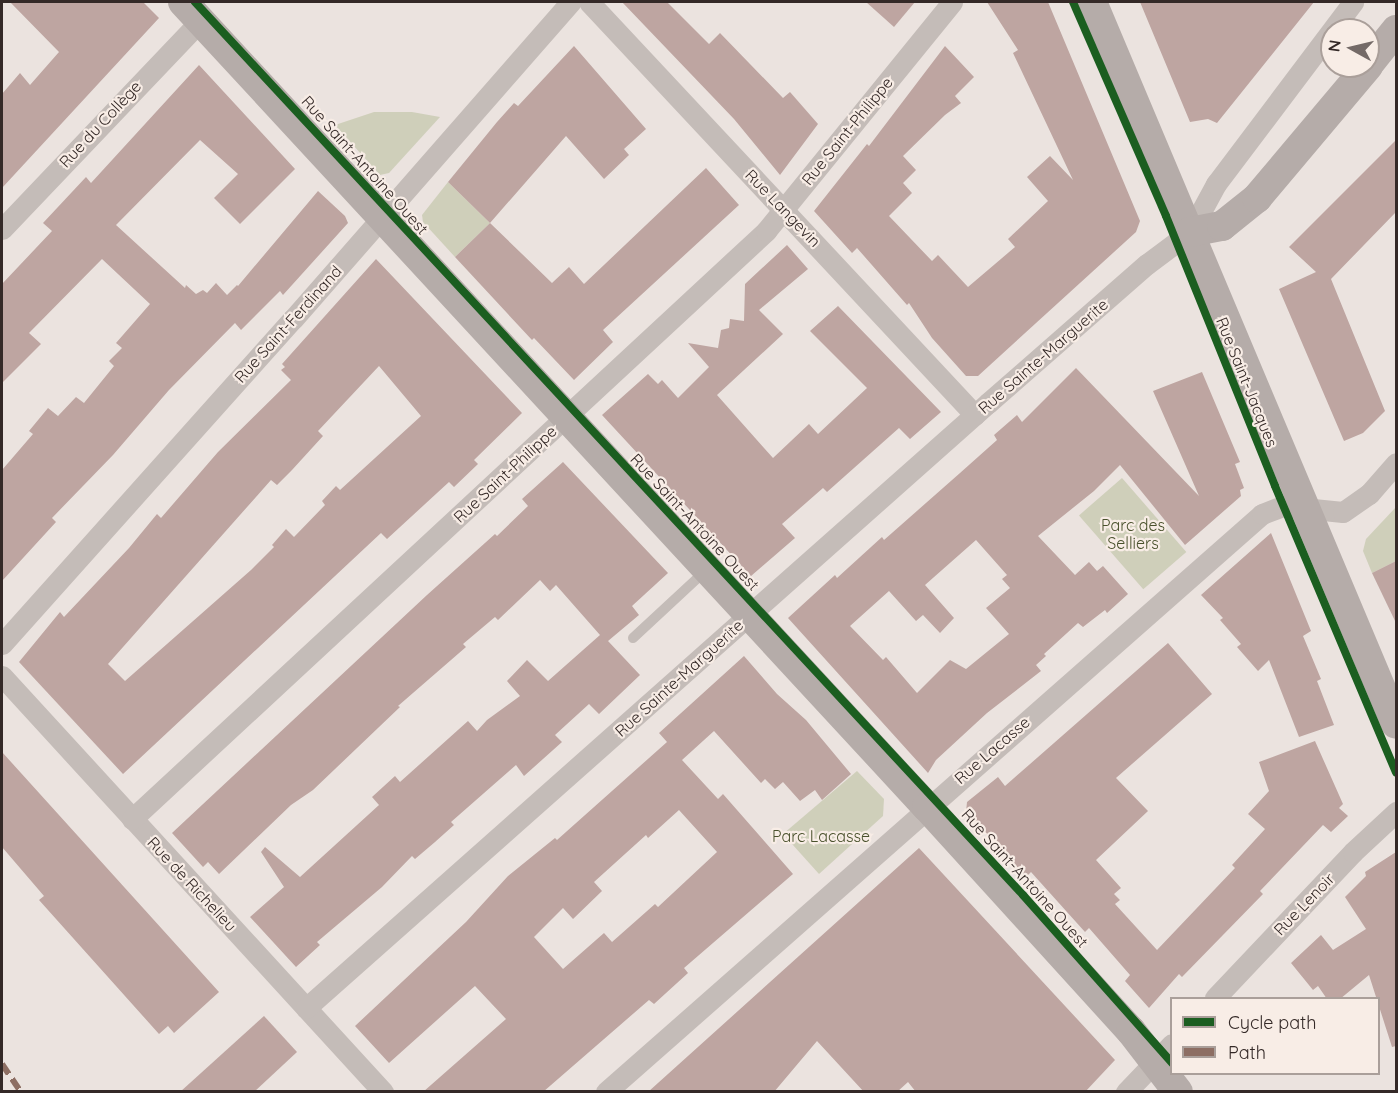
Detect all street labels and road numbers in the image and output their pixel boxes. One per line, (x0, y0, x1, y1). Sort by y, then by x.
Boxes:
street label: Rue Saint-Philippe (797, 73, 897, 189)
street label: Rue du Collège (55, 77, 145, 171)
street label: Rue Saint-Antoine Ouest (298, 92, 432, 238)
street label: Rue Langevin (741, 165, 825, 251)
street label: Rue Saint-Ferdinand (230, 262, 346, 386)
street label: Rue Sainte-Marguerite (974, 294, 1112, 418)
street label: Rue Saint-Jacques (1212, 314, 1282, 450)
street label: Rue Saint-Philippe (450, 421, 560, 527)
street label: Rue Saint-Antoine Ouest (627, 450, 763, 594)
street label: Rue Sainte-Marguerite (611, 615, 747, 741)
street label: Rue Lacasse (950, 712, 1034, 788)
street label: Rue Saint-Antoine Ouest (958, 805, 1092, 951)
street label: Rue de Richelieu (143, 833, 241, 935)
street label: Rue Lenoir (1270, 869, 1338, 939)

